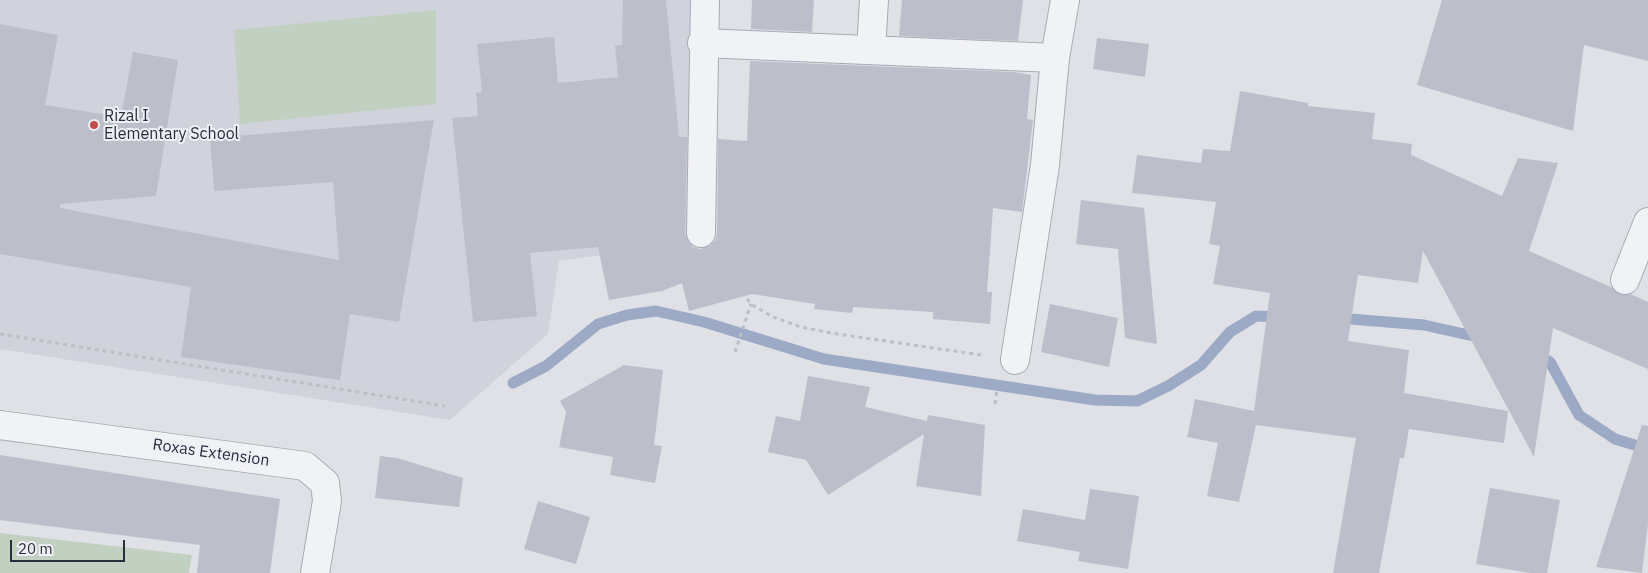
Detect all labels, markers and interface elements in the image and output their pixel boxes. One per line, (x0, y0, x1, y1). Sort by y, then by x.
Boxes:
place label: Rizal I Elementary School (104, 106, 239, 144)
marker: Rizal I Elementary School (88, 119, 100, 131)
street label: Roxas Extension (151, 435, 271, 471)
scale bar (12, 530, 128, 562)
text: 20 m (18, 539, 53, 558)

